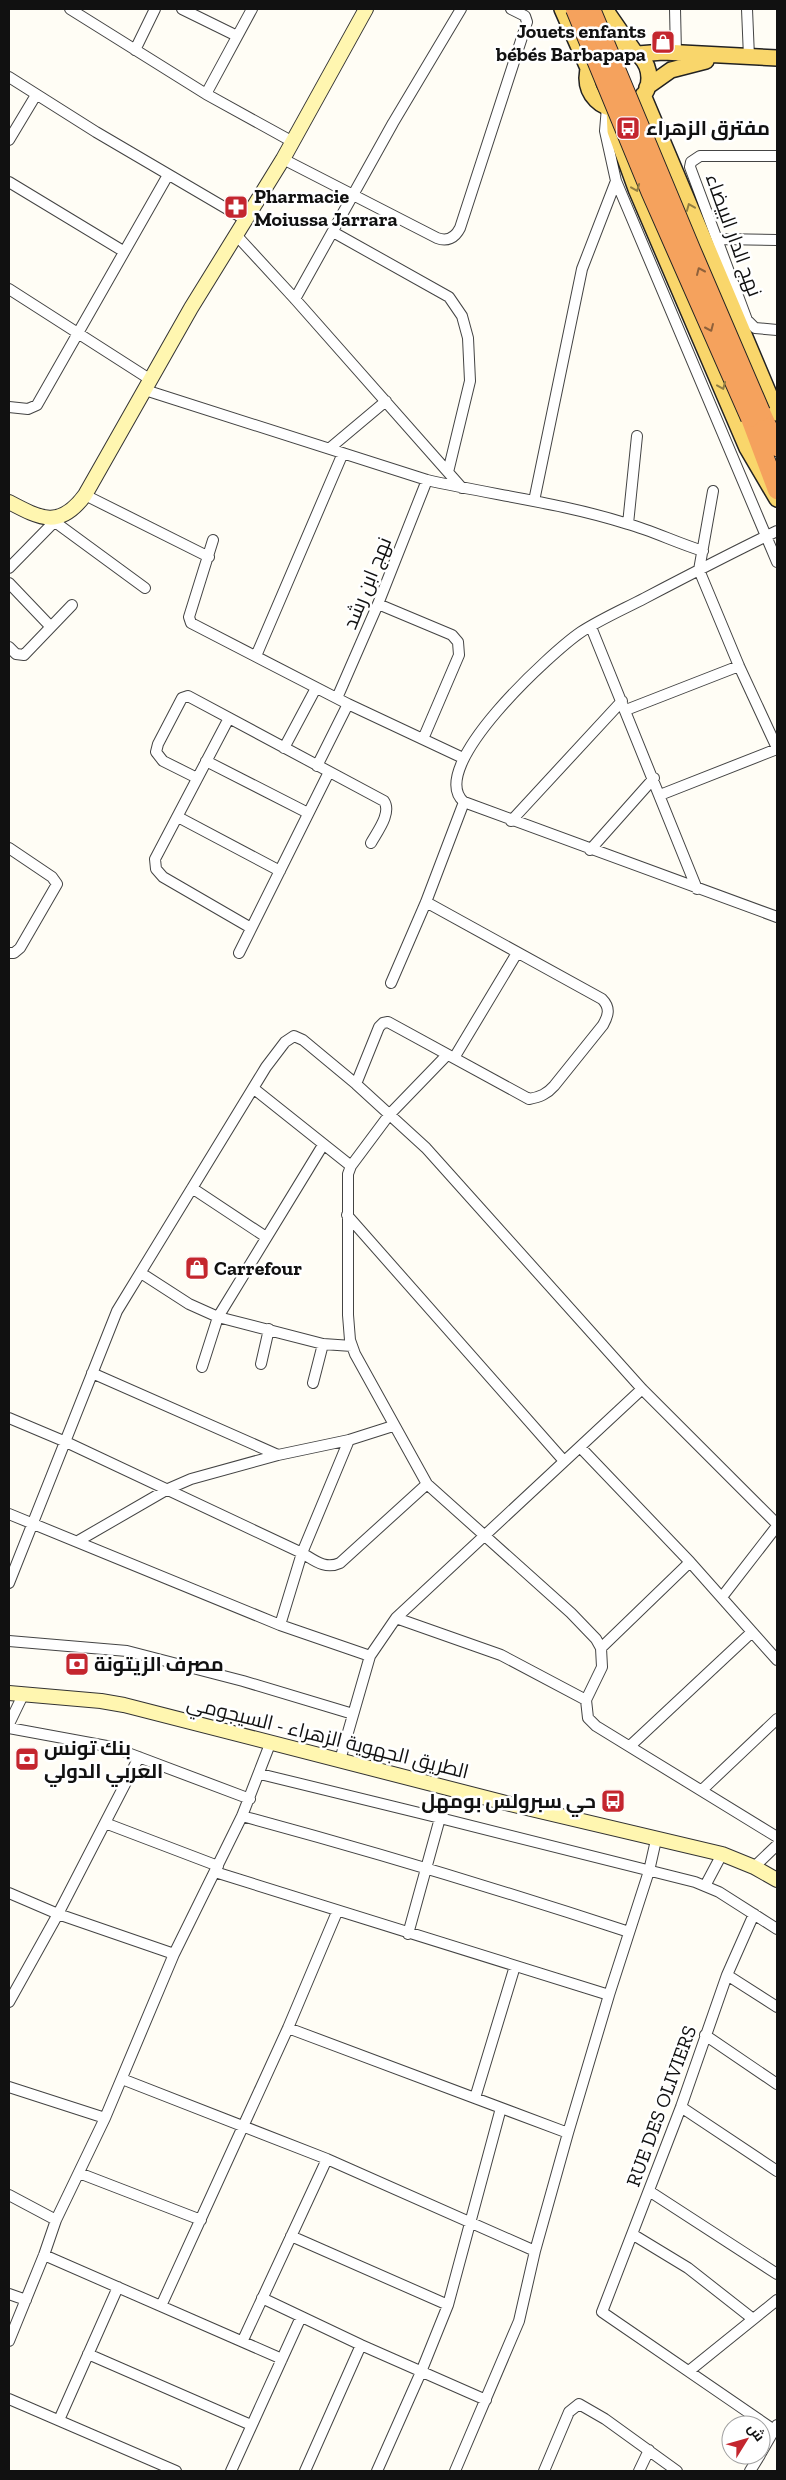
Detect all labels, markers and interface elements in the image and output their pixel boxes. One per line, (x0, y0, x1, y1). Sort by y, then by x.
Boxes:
place label: Jouets enfants bébés Barbapapa (495, 19, 646, 66)
shop icon: Jouets enfants bébés Barbapapa (650, 29, 676, 55)
bus stop icon: مفترق الزهراء (615, 115, 641, 141)
place label: مفترق الزهراء (646, 116, 770, 141)
street label: نهج الدار البيضاء (699, 170, 767, 300)
place label: Pharmacie Moiussa Jarrara (254, 184, 398, 231)
one-way arrow (630, 184, 640, 192)
pharmacy icon: Pharmacie Moiussa Jarrara (223, 194, 249, 220)
one-way arrow (685, 203, 696, 212)
one-way arrow (695, 267, 706, 276)
one-way arrow (704, 323, 715, 332)
one-way arrow (715, 381, 726, 390)
street label: نهج ابن رشد (338, 533, 398, 633)
shop icon: Carrefour (184, 1255, 210, 1281)
place label: Carrefour (214, 1256, 302, 1280)
bank icon: مصرف الزيتونة (64, 1651, 90, 1677)
place label: مصرف الزيتونة (94, 1652, 224, 1676)
street label: الطريق الجهوية الزهراء - السيجومي (184, 1690, 471, 1788)
place label: بنك تونس العربي الدولي (44, 1736, 163, 1787)
bank icon: بنك تونس العربي الدولي (14, 1746, 40, 1772)
bus stop icon: حي سبرولس بومهل (600, 1788, 626, 1814)
place label: حي سبرولس بومهل (421, 1789, 596, 1817)
street label: RUE DES OLIVIERS (621, 2022, 701, 2190)
north arrow (721, 2415, 771, 2465)
text: ش (744, 2420, 768, 2445)

